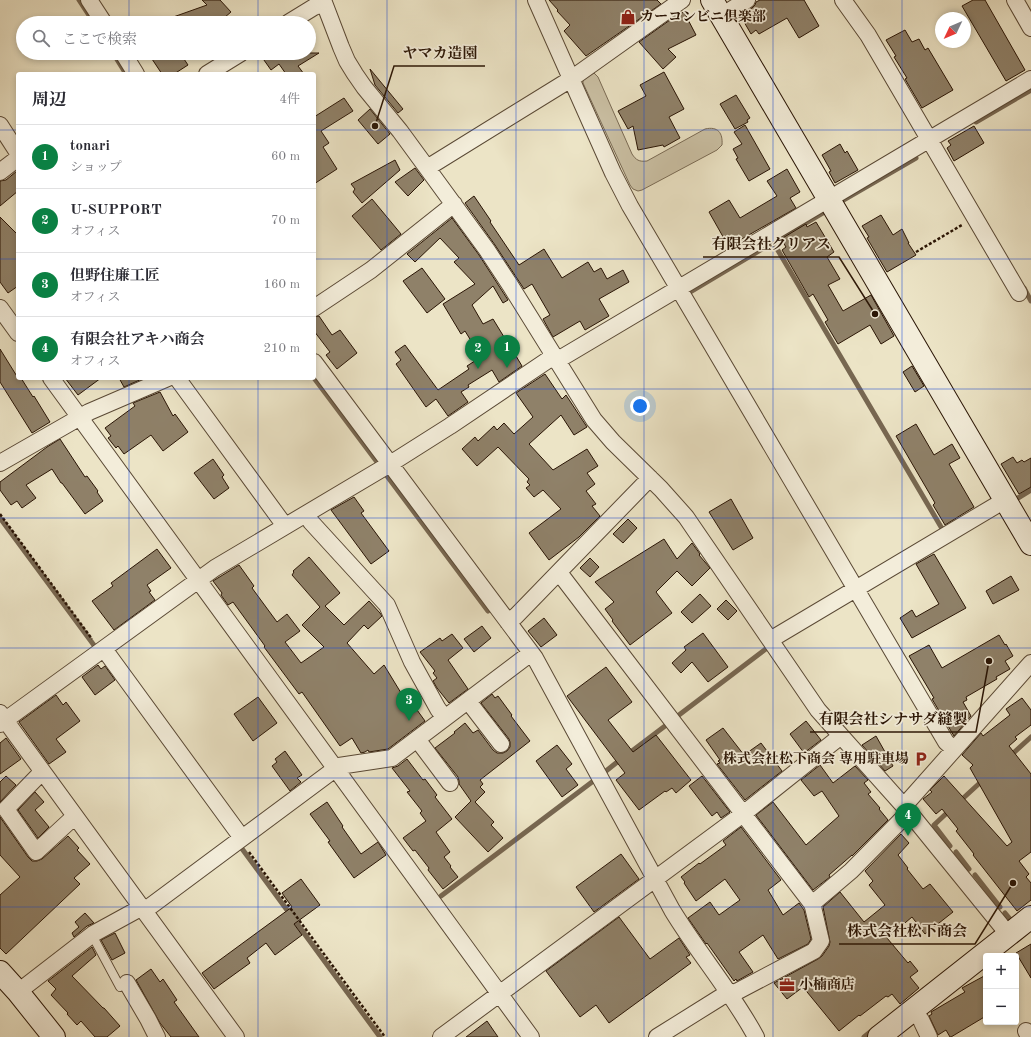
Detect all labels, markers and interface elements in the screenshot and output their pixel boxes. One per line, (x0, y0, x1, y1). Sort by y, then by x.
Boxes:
shop icon: カーコンビニ倶楽部 (619, 8, 637, 26)
place label: カーコンビニ倶楽部 (640, 9, 766, 24)
north arrow (935, 12, 971, 48)
search box (16, 16, 316, 60)
icon: search (30, 27, 52, 49)
text: ここで検索 (62, 33, 137, 48)
callout: ヤマカ造園 (394, 39, 485, 66)
text: ヤマカ造園 (402, 45, 478, 62)
text: 周辺 (32, 92, 66, 109)
text: 4件 (279, 93, 300, 106)
text: tonari (70, 139, 110, 154)
text: 1 (41, 150, 49, 163)
text: 60 m (271, 150, 300, 163)
text: ショップ (70, 161, 122, 174)
text: U-SUPPORT (70, 203, 162, 218)
text: 2 (41, 214, 49, 227)
text: 70 m (271, 214, 300, 227)
text: オフィス (70, 225, 121, 238)
callout: 有限会社クリアス (703, 230, 839, 257)
text: 有限会社クリアス (711, 236, 831, 253)
text: 但野住廉工匠 (70, 269, 160, 284)
text: 3 (41, 278, 49, 291)
text: 160 m (263, 278, 300, 291)
text: オフィス (70, 291, 121, 304)
text: 有限会社アキハ商会 (70, 333, 204, 348)
pin: 1 (494, 335, 520, 368)
pin: 2 (465, 336, 491, 369)
text: 4 (41, 342, 49, 355)
text: 210 m (263, 342, 300, 355)
text: オフィス (70, 355, 121, 368)
your location (630, 396, 650, 416)
pin: 3 (396, 688, 422, 721)
callout: 有限会社シナサダ縫製 (810, 705, 976, 732)
text: 有限会社シナサダ縫製 (818, 711, 968, 728)
place label: 株式会社松下商会 専用駐車場 (723, 750, 909, 766)
parking icon: 株式会社松下商会 専用駐車場 (912, 750, 930, 768)
pin: 4 (895, 803, 921, 836)
callout: 株式会社松下商会 (839, 917, 975, 944)
text: 株式会社松下商会 (847, 923, 967, 940)
map controls (983, 953, 1019, 1025)
button: + (983, 953, 1019, 989)
office icon: 小楠商店 (778, 976, 796, 994)
place label: 小楠商店 (799, 977, 855, 992)
button: − (983, 989, 1019, 1025)

